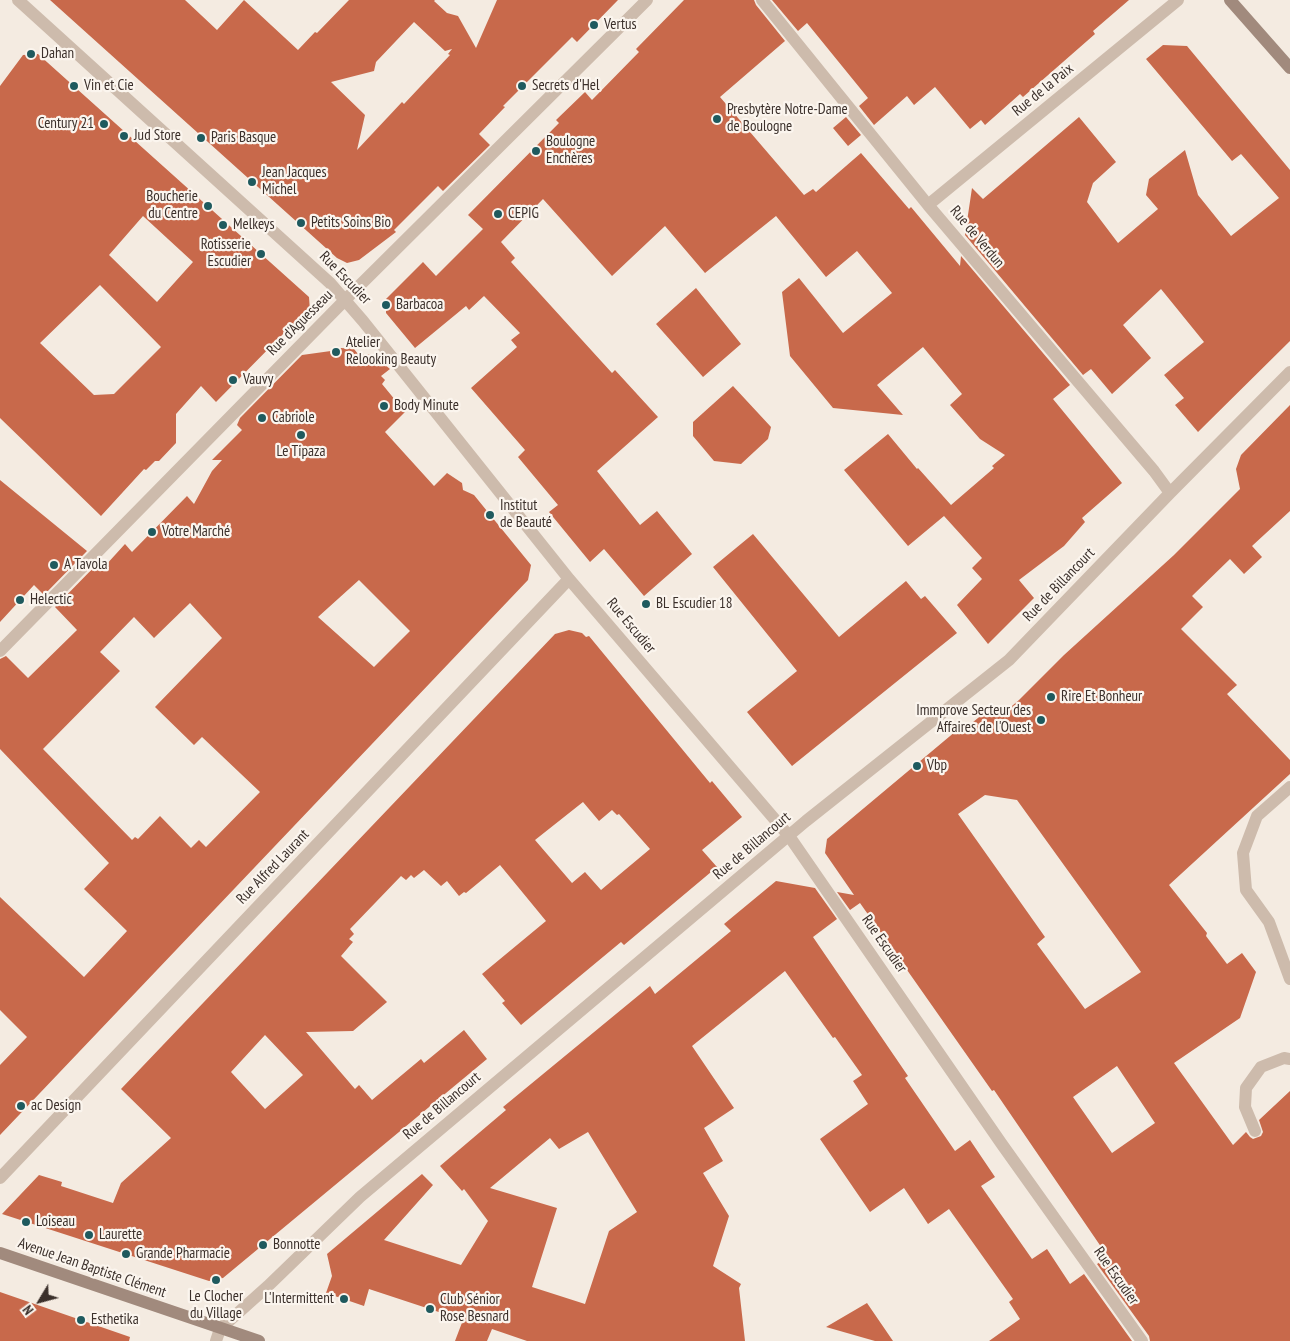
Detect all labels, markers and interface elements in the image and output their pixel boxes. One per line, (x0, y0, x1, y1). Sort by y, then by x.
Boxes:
place label: Vertus (604, 16, 637, 34)
marker: Vertus (588, 19, 600, 31)
place label: Dahan (41, 45, 74, 63)
marker: Dahan (25, 48, 37, 60)
street label: Rue de la Paix (1009, 60, 1077, 120)
place label: Vin et Cie (84, 77, 134, 95)
place label: Secrets d'Hel (532, 77, 599, 95)
marker: Vin et Cie (68, 80, 80, 92)
marker: Secrets d'Hel (516, 80, 528, 92)
place label: Presbytère Notre-Dame de Boulogne (727, 101, 848, 136)
marker: Presbytère Notre-Dame de Boulogne (711, 113, 723, 125)
place label: Century 21 (38, 115, 94, 133)
marker: Century 21 (98, 118, 110, 130)
place label: Jud Store (134, 127, 181, 145)
place label: Paris Basque (211, 129, 276, 147)
marker: Jud Store (118, 130, 130, 142)
marker: Paris Basque (195, 132, 207, 144)
place label: Boulogne Enchères (546, 133, 595, 168)
marker: Boulogne Enchères (530, 145, 542, 157)
place label: Jean Jacques Michel (262, 164, 327, 199)
marker: Jean Jacques Michel (246, 176, 258, 188)
place label: Boucherie du Centre (146, 188, 198, 223)
marker: Boucherie du Centre (202, 200, 214, 212)
street label: Rue de Verdun (946, 202, 1008, 272)
place label: CEPIG (508, 205, 539, 223)
marker: CEPIG (492, 208, 504, 220)
place label: Petits Soins Bio (311, 214, 391, 232)
place label: Melkeys (233, 216, 275, 234)
marker: Petits Soins Bio (295, 217, 307, 229)
marker: Melkeys (217, 219, 229, 231)
place label: Rotisserie Escudier (201, 236, 251, 271)
marker: Rotisserie Escudier (255, 248, 267, 260)
street label: Rue Escudier (315, 248, 375, 308)
street label: Rue d'Aguesseau (263, 286, 337, 360)
place label: Barbacoa (396, 296, 443, 314)
marker: Barbacoa (380, 299, 392, 311)
place label: Atelier Relooking Beauty (346, 334, 436, 369)
marker: Atelier Relooking Beauty (330, 346, 342, 358)
place label: Vauvy (243, 371, 273, 389)
marker: Vauvy (227, 374, 239, 386)
place label: Body Minute (394, 397, 459, 415)
marker: Body Minute (378, 400, 390, 412)
place label: Cabriole (272, 409, 315, 427)
marker: Cabriole (256, 412, 268, 424)
marker: Le Tipaza (295, 429, 307, 441)
place label: Le Tipaza (277, 443, 325, 461)
place label: Institut de Beauté (500, 497, 552, 532)
marker: Institut de Beauté (484, 509, 496, 521)
place label: Votre Marché (162, 523, 230, 541)
marker: Votre Marché (146, 526, 158, 538)
street label: Rue de Billancourt (1019, 544, 1099, 626)
place label: A Tavola (64, 556, 107, 574)
marker: A Tavola (48, 559, 60, 571)
place label: Helectic (30, 591, 72, 609)
marker: Helectic (14, 594, 26, 606)
street label: Rue Escudier (603, 595, 659, 657)
place label: BL Escudier 18 (656, 595, 733, 613)
marker: BL Escudier 18 (640, 598, 652, 610)
place label: Rire Et Bonheur (1061, 688, 1142, 706)
marker: Rire Et Bonheur (1045, 691, 1057, 703)
place label: Immprove Secteur des Affaires de l'Ouest (916, 702, 1031, 737)
marker: Immprove Secteur des Affaires de l'Ouest (1035, 714, 1047, 726)
place label: Vbp (927, 757, 947, 775)
marker: Vbp (911, 760, 923, 772)
street label: Rue de Billancourt (710, 808, 794, 884)
street label: Rue Alfred Laurant (233, 826, 313, 908)
street label: Rue Escudier (858, 912, 910, 976)
street label: Rue de Billancourt (400, 1068, 484, 1144)
place label: ac Design (31, 1097, 81, 1115)
marker: ac Design (15, 1100, 27, 1112)
place label: Loiseau (36, 1213, 75, 1231)
marker: Loiseau (20, 1216, 32, 1228)
place label: Laurette (99, 1226, 142, 1244)
marker: Laurette (83, 1229, 95, 1241)
street label: Avenue Jean Baptiste Clément (16, 1234, 168, 1302)
place label: Bonnotte (273, 1236, 321, 1254)
marker: Bonnotte (257, 1239, 269, 1251)
street label: Rue Escudier (1090, 1244, 1142, 1308)
place label: Grande Pharmacie (136, 1245, 230, 1263)
marker: Grande Pharmacie (120, 1248, 132, 1260)
marker: Le Clocher du Village (210, 1274, 222, 1286)
north arrow (15, 1276, 65, 1326)
place label: Le Clocher du Village (189, 1288, 243, 1323)
place label: L'Intermittent (264, 1290, 334, 1308)
place label: Club Sénior Rose Besnard (440, 1291, 509, 1326)
marker: L'Intermittent (338, 1293, 350, 1305)
text: N (19, 1302, 37, 1318)
marker: Club Sénior Rose Besnard (424, 1303, 436, 1315)
place label: Esthetika (91, 1311, 139, 1329)
marker: Esthetika (75, 1314, 87, 1326)

